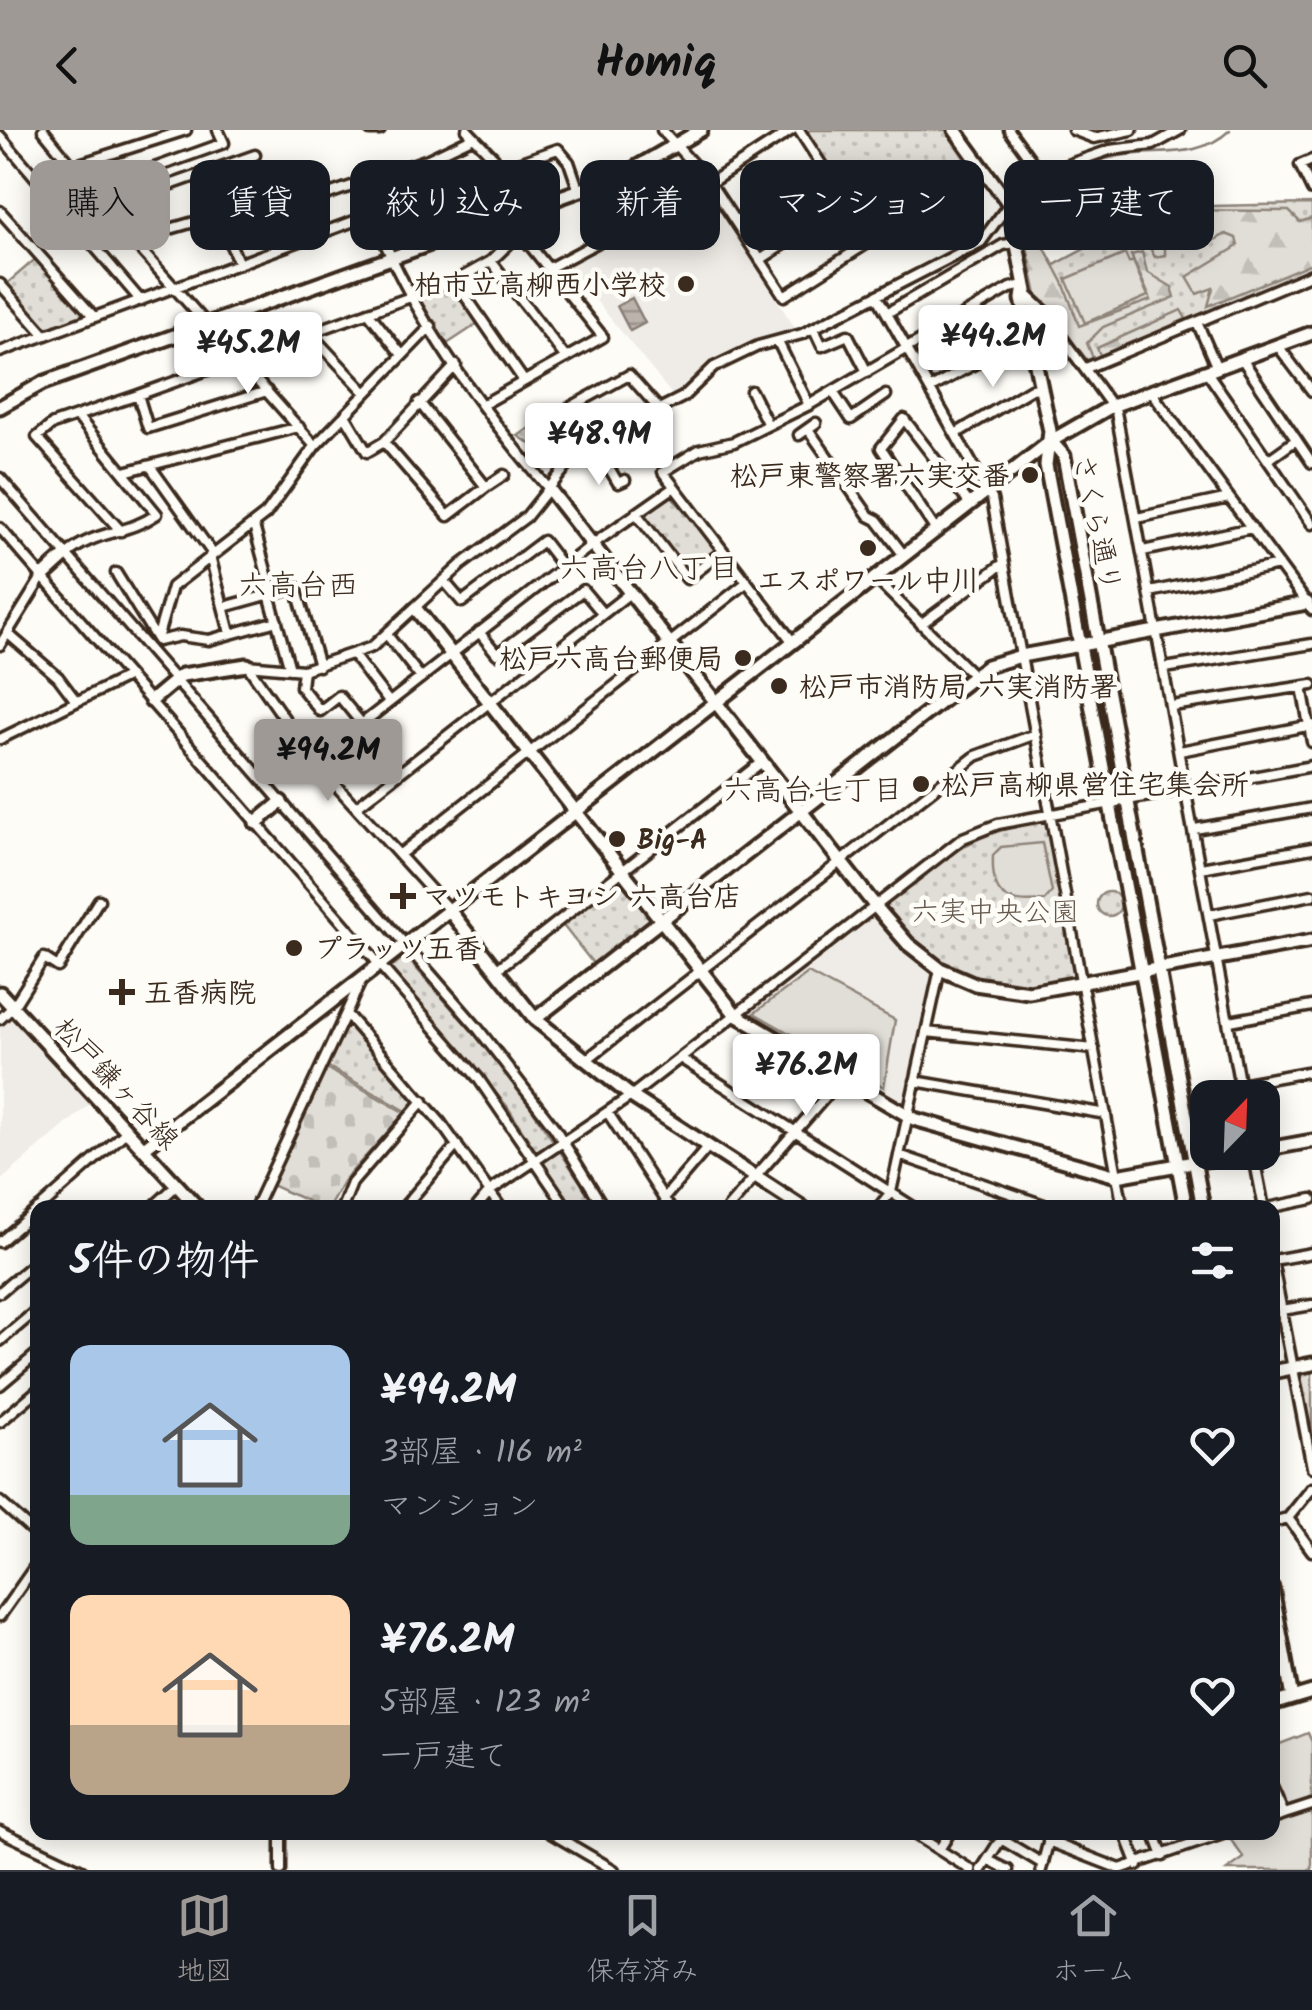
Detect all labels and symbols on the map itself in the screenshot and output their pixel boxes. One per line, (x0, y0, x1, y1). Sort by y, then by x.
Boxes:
place label: 柏市立高柳西小学校 (414, 264, 666, 309)
marker: 柏市立高柳西小学校 (675, 273, 697, 295)
pin: ¥44.2M (912, 305, 1074, 390)
pin: ¥45.2M (167, 312, 329, 397)
pin: ¥48.9M (518, 403, 680, 488)
street label: さくら通り (1059, 450, 1132, 597)
place label: 松戸東警察署六実交番 (730, 455, 1010, 500)
marker: 松戸東警察署六実交番 (1019, 464, 1041, 486)
marker: エスポワール中川 (857, 537, 879, 559)
district label: 六高台八丁目 (559, 546, 739, 594)
place label: エスポワール中川 (757, 560, 979, 605)
district label: 六高台西 (238, 563, 358, 611)
place label: 松戸六高台郵便局 (499, 638, 723, 683)
marker: 松戸六高台郵便局 (732, 647, 754, 669)
place label: 松戸市消防局 六実消防署 (799, 666, 1118, 711)
marker: 松戸市消防局 六実消防署 (768, 675, 790, 697)
pin: ¥94.2M (247, 719, 409, 804)
place label: 松戸高柳県営住宅集会所 (941, 764, 1249, 809)
district label: 六高台七丁目 (723, 768, 903, 816)
marker: 松戸高柳県営住宅集会所 (910, 773, 932, 795)
place label: Big-A (637, 819, 708, 864)
marker: Big-A (606, 828, 628, 850)
place label: マツモトキヨシ 六高台店 (423, 876, 742, 921)
marker: マツモトキヨシ 六高台店 (392, 885, 414, 907)
park label: 六実中央公園 (911, 891, 1079, 936)
place label: プラッツ五香 (314, 928, 482, 973)
marker: プラッツ五香 (283, 937, 305, 959)
place label: 五香病院 (144, 972, 256, 1017)
marker: 五香病院 (109, 979, 135, 1005)
street label: 松戸鎌ヶ谷線 (41, 1008, 189, 1161)
pin: ¥76.2M (725, 1034, 887, 1119)
north arrow (1190, 1080, 1280, 1170)

